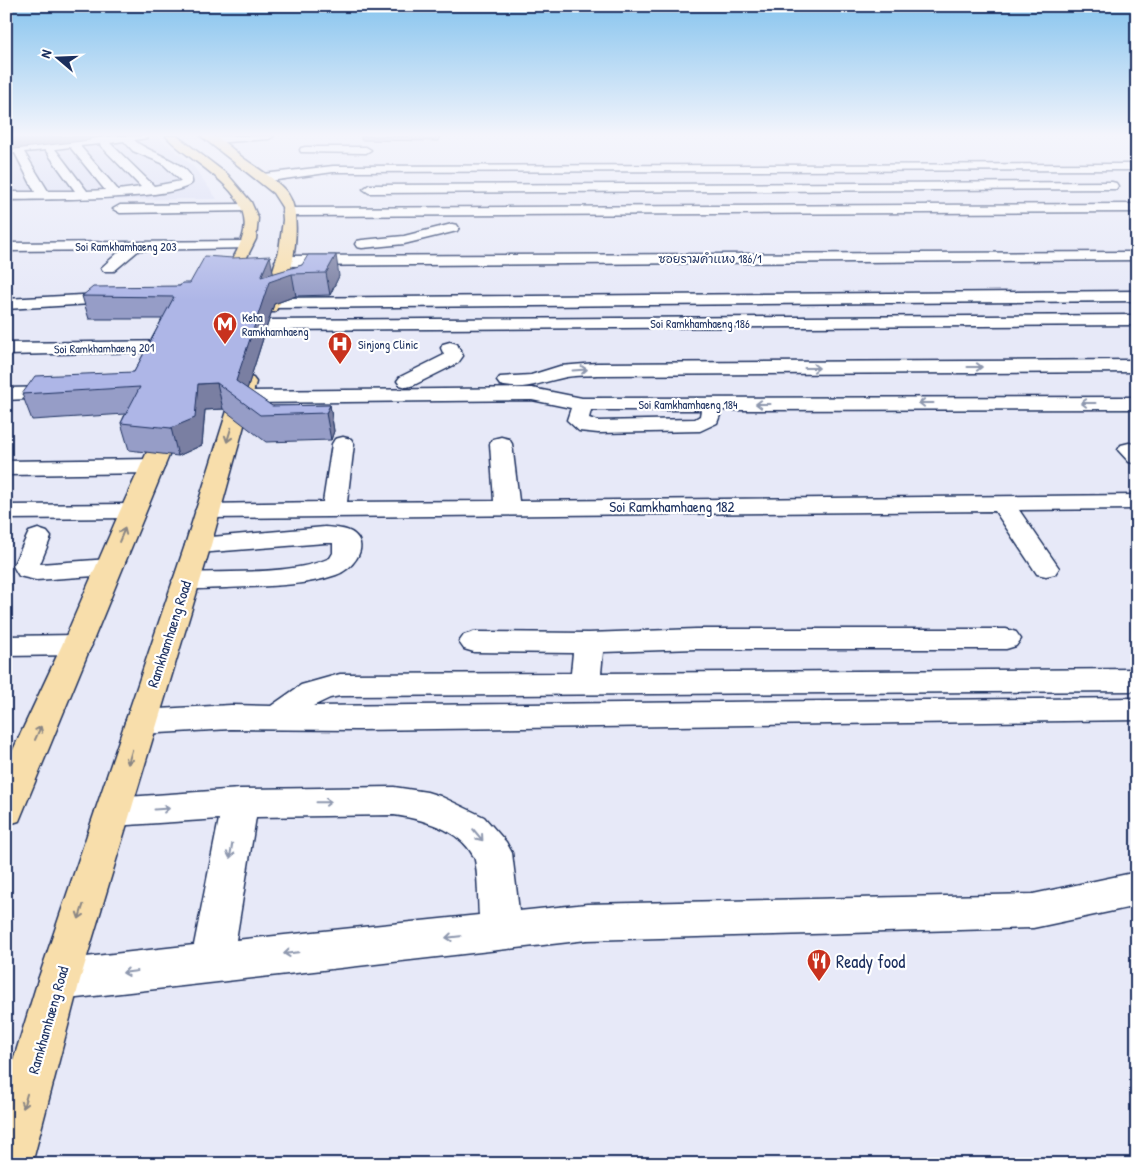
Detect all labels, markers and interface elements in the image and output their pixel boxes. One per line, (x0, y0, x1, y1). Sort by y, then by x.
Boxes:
north arrow (32, 32, 82, 82)
text: N (35, 46, 56, 60)
street label: Soi Ramkhamhaeng 203 (75, 238, 177, 255)
street label: ซอยรามคำแหง 186/1 (658, 250, 762, 267)
place label: Keha Ramkhamhaeng (242, 309, 308, 340)
metro station icon: Keha Ramkhamhaeng (212, 311, 238, 345)
street label: Soi Ramkhamhaeng 186 (650, 315, 750, 332)
hospital icon: Sinjong Clinic (327, 331, 353, 365)
place label: Sinjong Clinic (358, 336, 418, 353)
street label: Soi Ramkhamhaeng 201 (54, 339, 154, 357)
one-way arrow (966, 362, 983, 372)
one-way arrow (804, 363, 820, 373)
one-way arrow (572, 365, 588, 375)
street label: Soi Ramkhamhaeng 184 (638, 396, 738, 413)
one-way arrow (918, 398, 934, 408)
one-way arrow (1080, 398, 1096, 408)
one-way arrow (755, 399, 772, 409)
one-way arrow (224, 426, 234, 442)
street label: Soi Ramkhamhaeng 182 (609, 496, 735, 517)
one-way arrow (118, 528, 127, 543)
street label: Ramkhamhaeng Road (142, 578, 196, 690)
one-way arrow (33, 726, 43, 741)
one-way arrow (125, 749, 134, 764)
one-way arrow (316, 797, 332, 807)
one-way arrow (154, 804, 170, 813)
one-way arrow (472, 828, 483, 841)
one-way arrow (226, 843, 236, 859)
one-way arrow (76, 904, 86, 920)
one-way arrow (445, 932, 461, 942)
one-way arrow (284, 948, 300, 958)
restaurant icon: Ready food (806, 948, 832, 982)
place label: Ready food (836, 949, 905, 974)
street label: Ramkhamhaeng Road (23, 964, 73, 1076)
one-way arrow (122, 967, 138, 977)
one-way arrow (20, 1093, 29, 1109)

